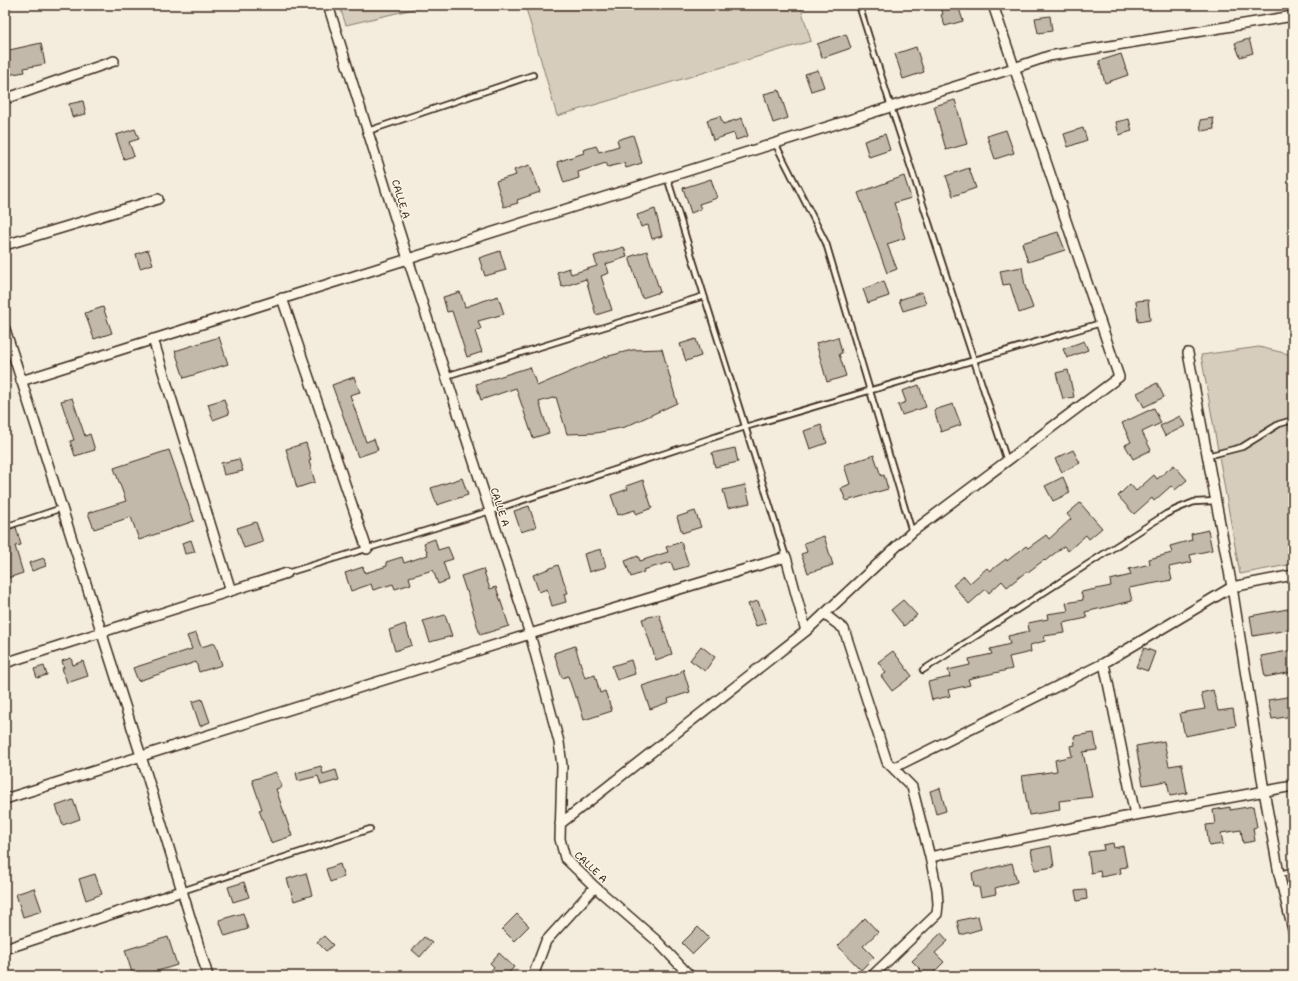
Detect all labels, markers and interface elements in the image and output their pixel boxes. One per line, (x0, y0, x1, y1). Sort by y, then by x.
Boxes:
street label: CALLE A (389, 178, 413, 220)
street label: CALLE A (488, 486, 512, 528)
street label: CALLE A (572, 848, 610, 886)

